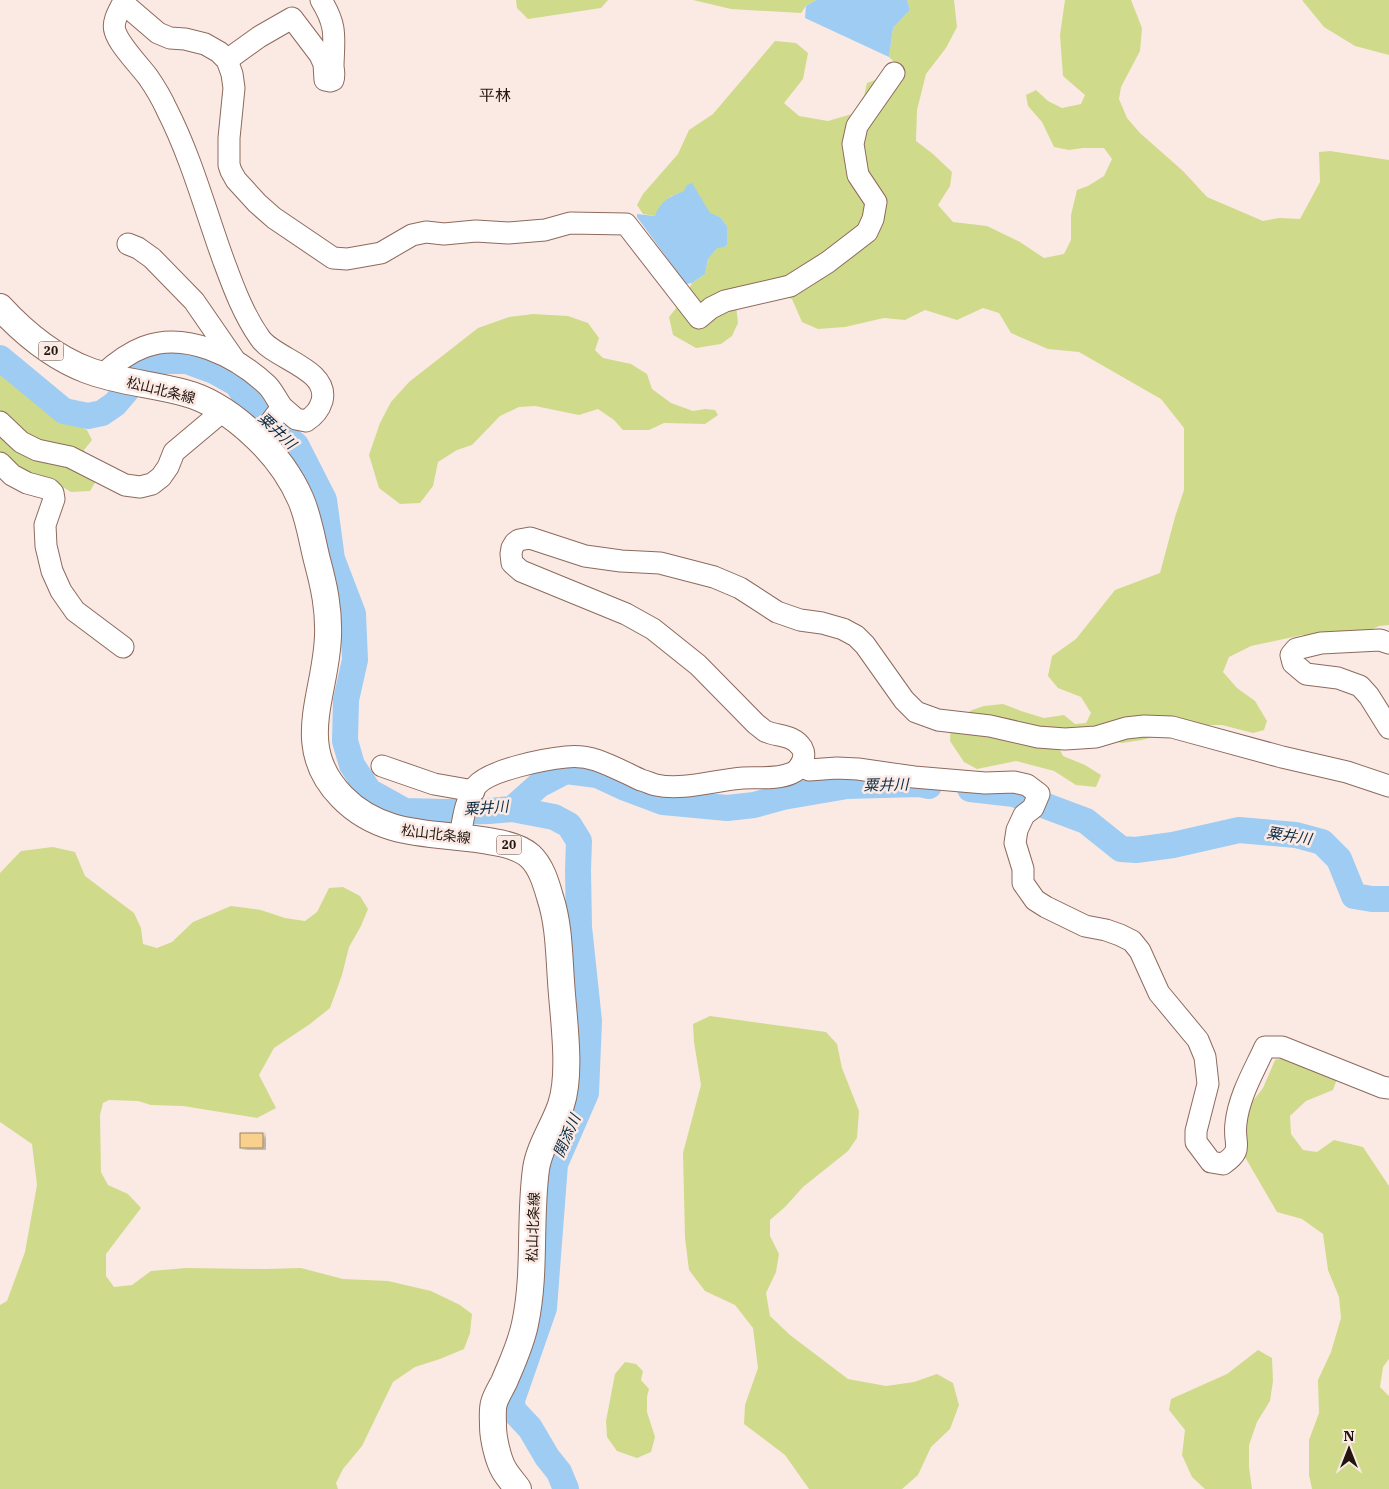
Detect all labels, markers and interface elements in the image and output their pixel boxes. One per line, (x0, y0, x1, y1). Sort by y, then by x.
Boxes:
district label: 平林 (479, 85, 511, 105)
road number: 20 (38, 342, 64, 361)
street label: 松山北条線 (125, 373, 197, 407)
water label: 粟井川 (254, 408, 302, 454)
water label: 粟井川 (863, 775, 911, 794)
water label: 粟井川 (463, 796, 511, 819)
street label: 松山北条線 (400, 821, 472, 847)
water label: 粟井川 (1265, 823, 1315, 849)
road number: 20 (496, 836, 522, 854)
water label: 開添川 (549, 1110, 585, 1160)
street label: 松山北条線 (523, 1192, 543, 1262)
north arrow (1324, 1424, 1374, 1474)
text: N (1343, 1427, 1355, 1445)

